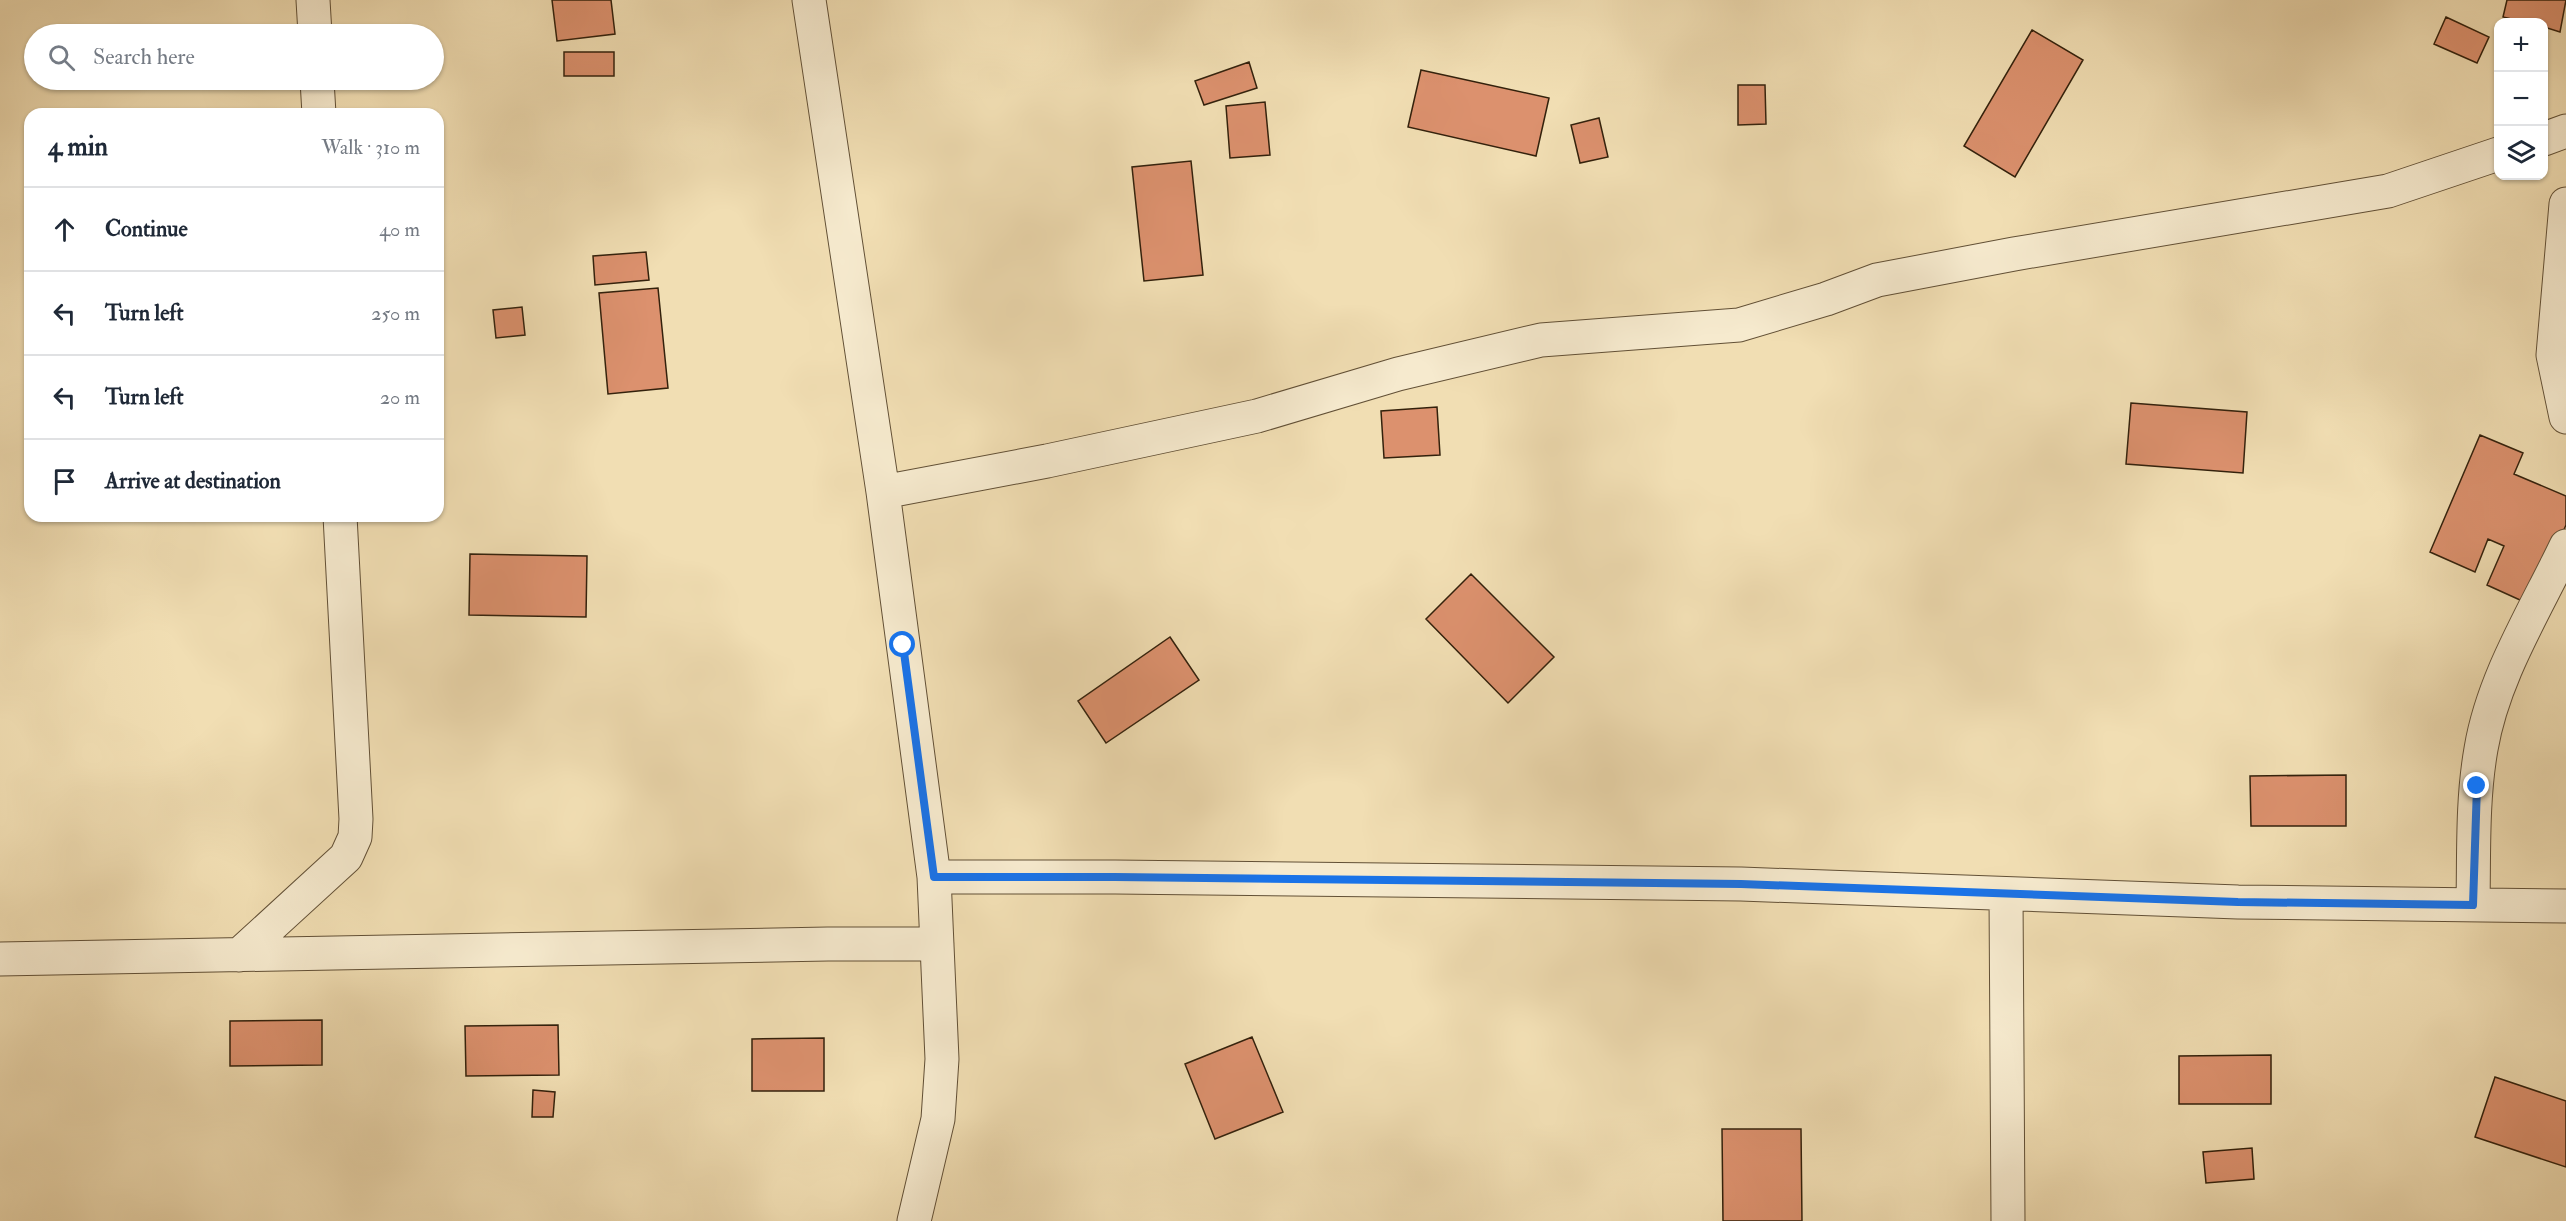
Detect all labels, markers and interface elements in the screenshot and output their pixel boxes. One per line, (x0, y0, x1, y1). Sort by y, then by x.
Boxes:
map controls (2494, 18, 2548, 180)
button: + (2494, 18, 2548, 72)
search box (24, 24, 444, 90)
icon: search (45, 41, 78, 74)
text: Search here (93, 43, 195, 71)
button: − (2494, 72, 2548, 126)
button: layers (2494, 126, 2548, 180)
text: 4 min (48, 131, 108, 163)
text: Walk · 310 m (321, 135, 420, 160)
icon: ahead (48, 213, 81, 246)
text: Continue (105, 215, 188, 243)
text: 40 m (379, 217, 420, 242)
icon: left (48, 297, 81, 330)
text: Turn left (105, 299, 184, 327)
text: 250 m (371, 301, 420, 326)
icon: left (48, 381, 81, 414)
text: Turn left (105, 383, 184, 411)
text: 20 m (380, 385, 420, 410)
icon: arrive (48, 465, 81, 498)
text: Arrive at destination (105, 467, 281, 495)
route start (889, 631, 915, 657)
route end (2463, 772, 2489, 798)

